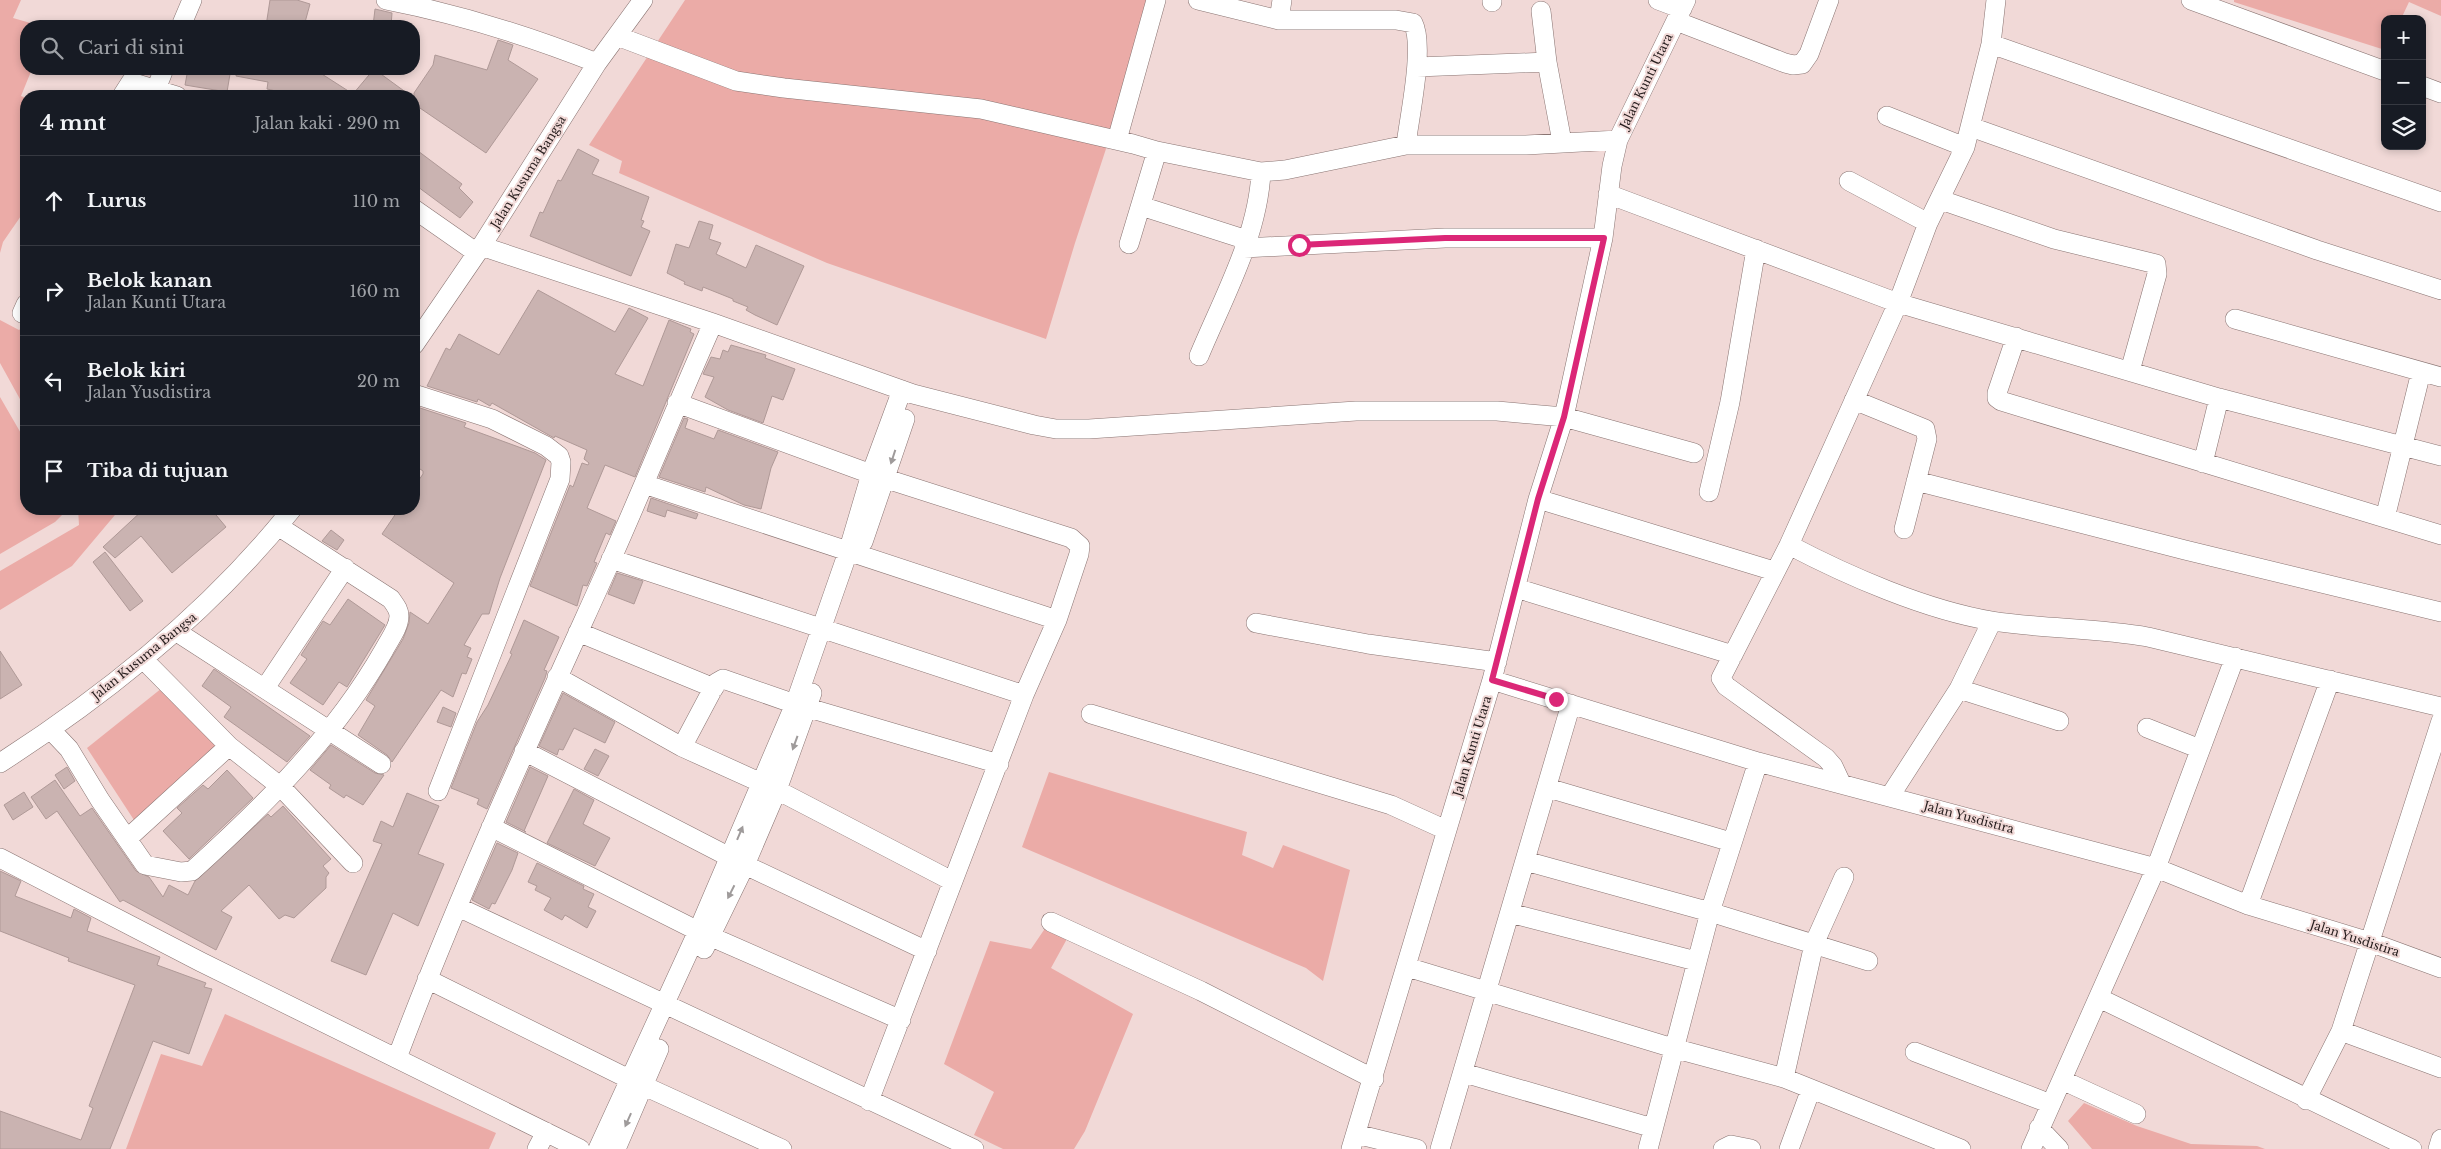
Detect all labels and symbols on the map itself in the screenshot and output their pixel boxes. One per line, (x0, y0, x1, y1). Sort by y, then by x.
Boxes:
street label: Jalan Kunti Utara (1615, 30, 1676, 133)
street label: Jalan Kusuma Bangsa (486, 113, 569, 233)
route start (1288, 234, 1311, 257)
one-way arrow (889, 450, 897, 465)
street label: Jalan Kusuma Bangsa (87, 609, 200, 704)
route end (1545, 688, 1568, 711)
street label: Jalan Kunti Utara (1449, 694, 1495, 800)
one-way arrow (791, 736, 799, 751)
street label: Jalan Yusdistira (1920, 797, 2016, 836)
one-way arrow (736, 825, 744, 840)
one-way arrow (727, 885, 735, 900)
street label: Jalan Yusdistira (2307, 916, 2402, 960)
one-way arrow (624, 1113, 632, 1127)

